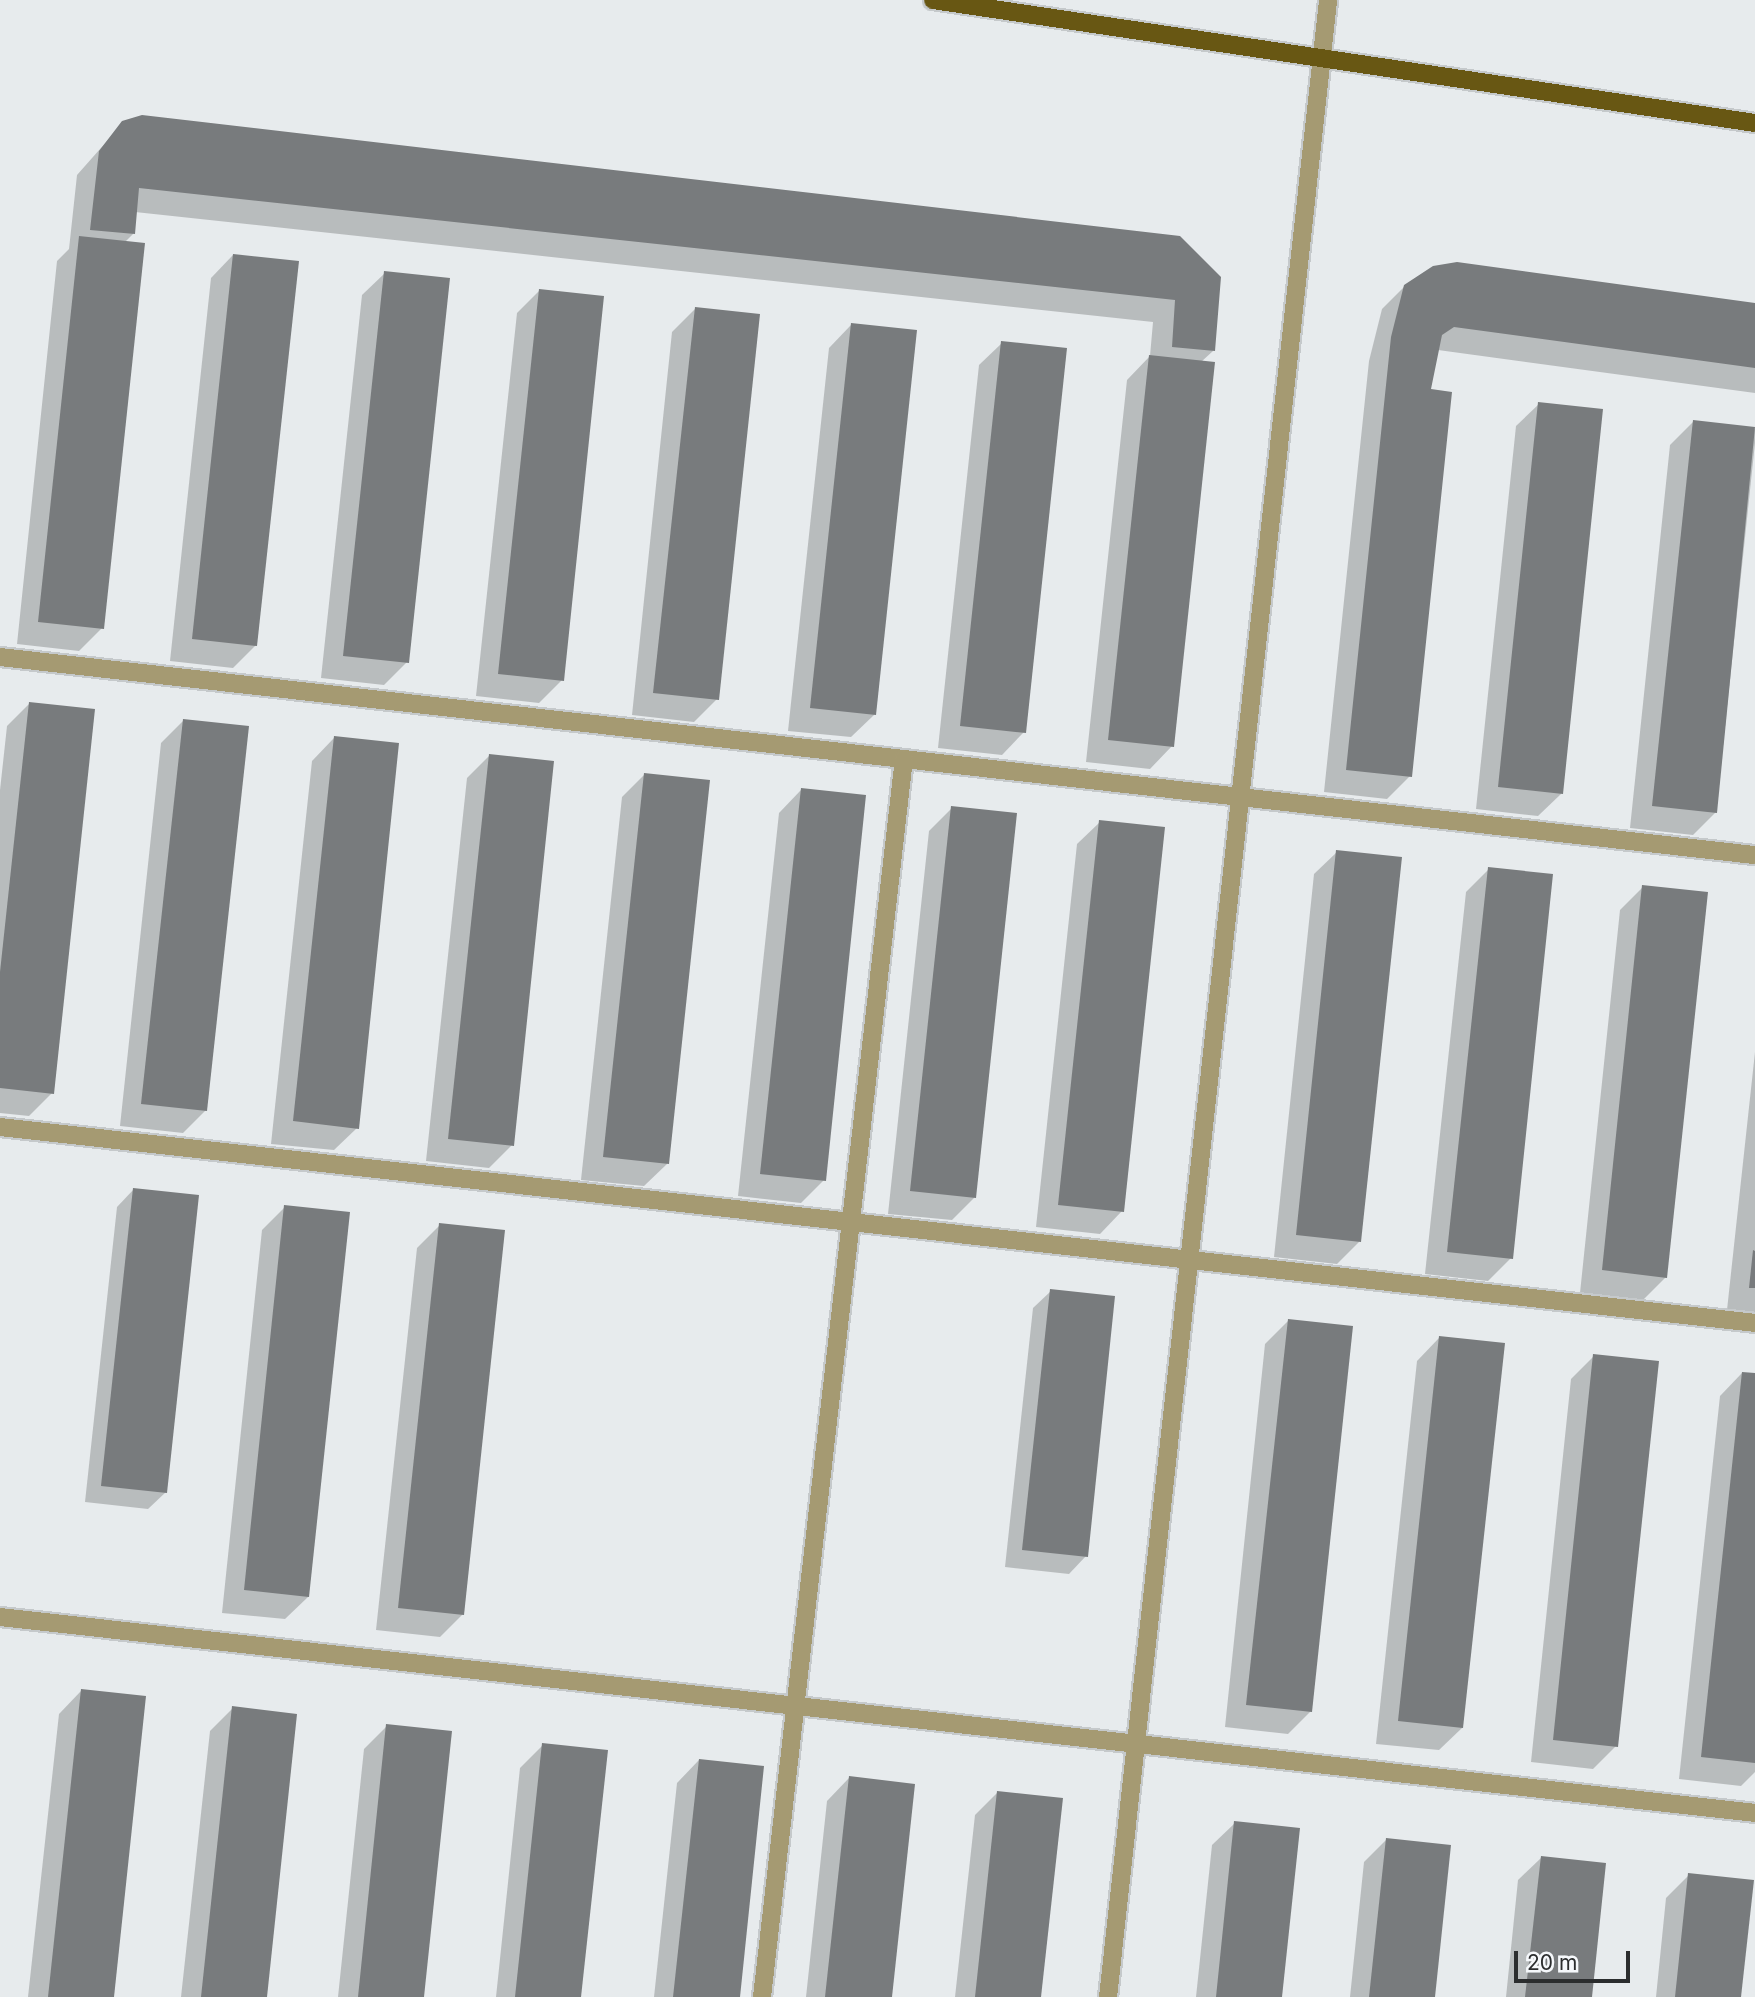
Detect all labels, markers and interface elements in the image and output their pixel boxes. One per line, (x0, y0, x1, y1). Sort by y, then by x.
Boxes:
scale bar (1517, 1938, 1632, 1982)
text: 20 m (1527, 1950, 1577, 1975)

